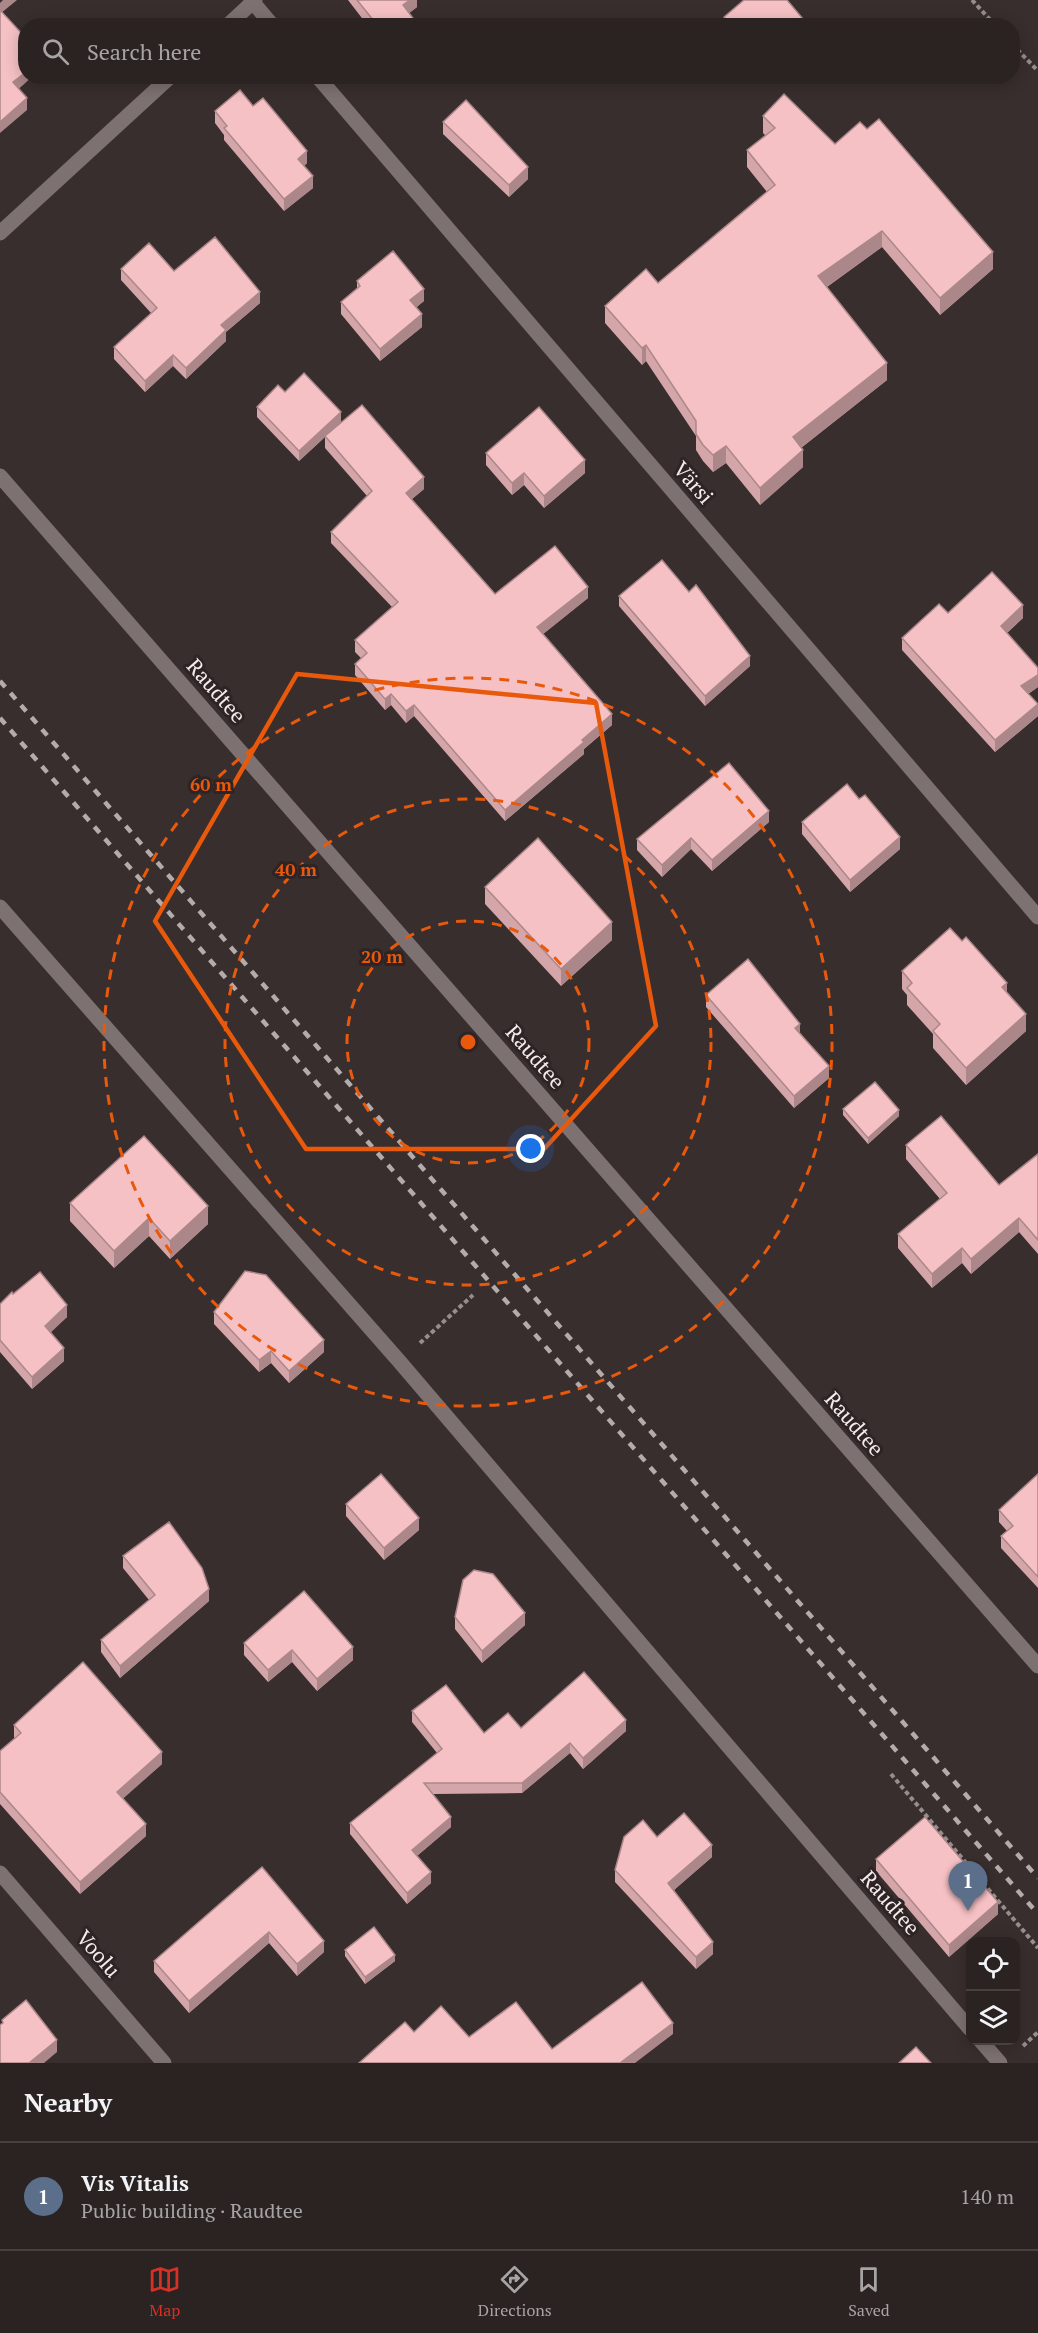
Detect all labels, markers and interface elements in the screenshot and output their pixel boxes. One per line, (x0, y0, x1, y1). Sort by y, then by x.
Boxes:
search box (18, 18, 1020, 84)
icon: search (39, 35, 72, 68)
text: Search here (87, 37, 201, 66)
street label: Värsi (668, 455, 720, 510)
street label: Raudtee (181, 652, 252, 728)
text: 60 m (190, 772, 232, 796)
text: 40 m (275, 857, 317, 881)
text: 20 m (361, 944, 403, 968)
street label: Raudtee (500, 1018, 571, 1094)
centre of rings (458, 1032, 478, 1052)
your location (516, 1134, 545, 1163)
street label: Raudtee (819, 1385, 890, 1461)
pin: 1 (948, 1862, 988, 1911)
street label: Raudtee (855, 1864, 926, 1940)
street label: Voolu (70, 1924, 127, 1983)
map controls (966, 1937, 1020, 2045)
button: locate (966, 1937, 1020, 1991)
button: layers (966, 1991, 1020, 2045)
text: Nearby (24, 2085, 112, 2119)
text: Vis Vitalis (81, 2168, 189, 2197)
text: 1 (38, 2183, 49, 2210)
text: 140 m (960, 2183, 1014, 2210)
text: Public building · Raudtee (81, 2197, 303, 2224)
tab: Map (148, 2263, 181, 2321)
tab: Directions (478, 2263, 552, 2321)
tab: Saved (848, 2263, 890, 2321)

